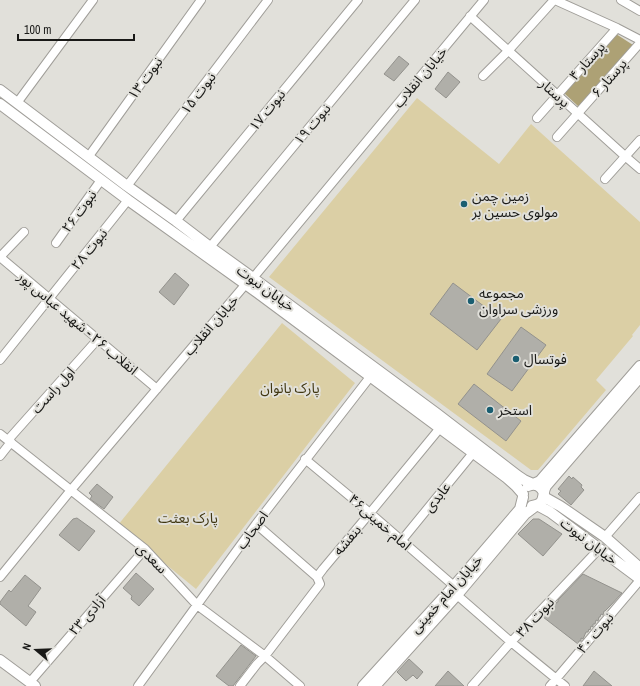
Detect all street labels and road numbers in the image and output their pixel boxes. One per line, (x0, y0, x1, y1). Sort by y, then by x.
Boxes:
street label: پرستار ۴ (565, 38, 610, 85)
street label: خیابان انقلاب (389, 43, 451, 111)
street label: نبوت ۱۳ (124, 53, 167, 103)
street label: پرستار ۶ (587, 55, 632, 102)
street label: نبوت ۱۵ (176, 68, 220, 118)
street label: پرستار (535, 74, 574, 112)
street label: نبوت ۱۷ (245, 85, 289, 134)
street label: نبوت ۱۹ (290, 100, 335, 148)
street label: نبوت ۲۶ (58, 186, 101, 236)
street label: نبوت ۲۸ (67, 224, 111, 273)
street label: خیابان نبوت (234, 261, 298, 315)
street label: انقلاب ۲۶ - شهید عباس پور (13, 267, 142, 379)
street label: خیابان انقلاب (180, 291, 242, 359)
street label: اول راست (27, 363, 79, 417)
street label: عابدی (420, 479, 454, 515)
street label: امام خمینی۴۶ (344, 490, 415, 556)
street label: اصحاب (232, 507, 272, 553)
street label: خیابان نبوت (557, 514, 621, 568)
street label: بنفشه (329, 521, 365, 559)
street label: سعدی (133, 539, 171, 577)
street label: خیابان امام خمینی (406, 551, 487, 638)
street label: آزادی ۲۳ (64, 590, 110, 639)
street label: نبوت ۳۸ (512, 593, 558, 641)
street label: نبوت ۴۰ (573, 609, 618, 657)

